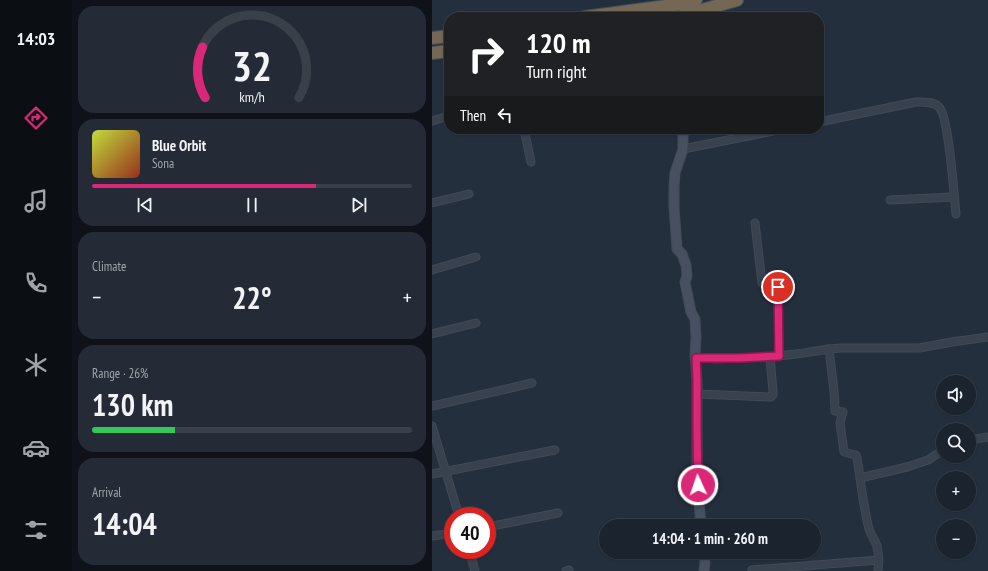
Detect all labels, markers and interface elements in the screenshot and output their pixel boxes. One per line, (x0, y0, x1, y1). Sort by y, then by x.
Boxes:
text: 120 m (526, 24, 590, 61)
text: 14:03 (17, 27, 55, 50)
icon: right (460, 28, 512, 80)
text: 32 (232, 38, 272, 91)
text: Turn right (526, 60, 586, 83)
text: km/h (239, 86, 265, 105)
icon: directions (22, 104, 50, 132)
icon: left (494, 104, 516, 126)
text: Then (460, 106, 486, 125)
text: Blue Orbit (152, 136, 206, 155)
text: Sona (152, 155, 174, 172)
icon: music (22, 187, 50, 215)
icon: previous (134, 194, 156, 216)
icon: pause (241, 194, 263, 216)
icon: next (348, 194, 370, 216)
text: Climate (92, 258, 126, 275)
icon: phone (22, 269, 50, 297)
pin (761, 270, 795, 304)
icon: arrive (767, 276, 789, 298)
text: 22° (232, 278, 272, 317)
text: − (92, 283, 101, 311)
text: + (403, 283, 412, 311)
icon: climate (22, 351, 50, 379)
text: Range · 26% (92, 365, 148, 382)
map controls (936, 375, 976, 559)
button: sound (936, 375, 976, 415)
text: 130 km (92, 385, 173, 424)
button: search (936, 423, 976, 463)
icon: car (22, 434, 50, 462)
position arrow (677, 464, 719, 506)
button: + (936, 471, 976, 511)
text: Arrival (92, 484, 121, 501)
text: 14:04 (92, 504, 157, 543)
speed limit sign: 40 (444, 507, 496, 559)
icon: filters (22, 516, 50, 544)
button: − (936, 519, 976, 559)
text: 14:04 · 1 min · 260 m (652, 529, 768, 548)

